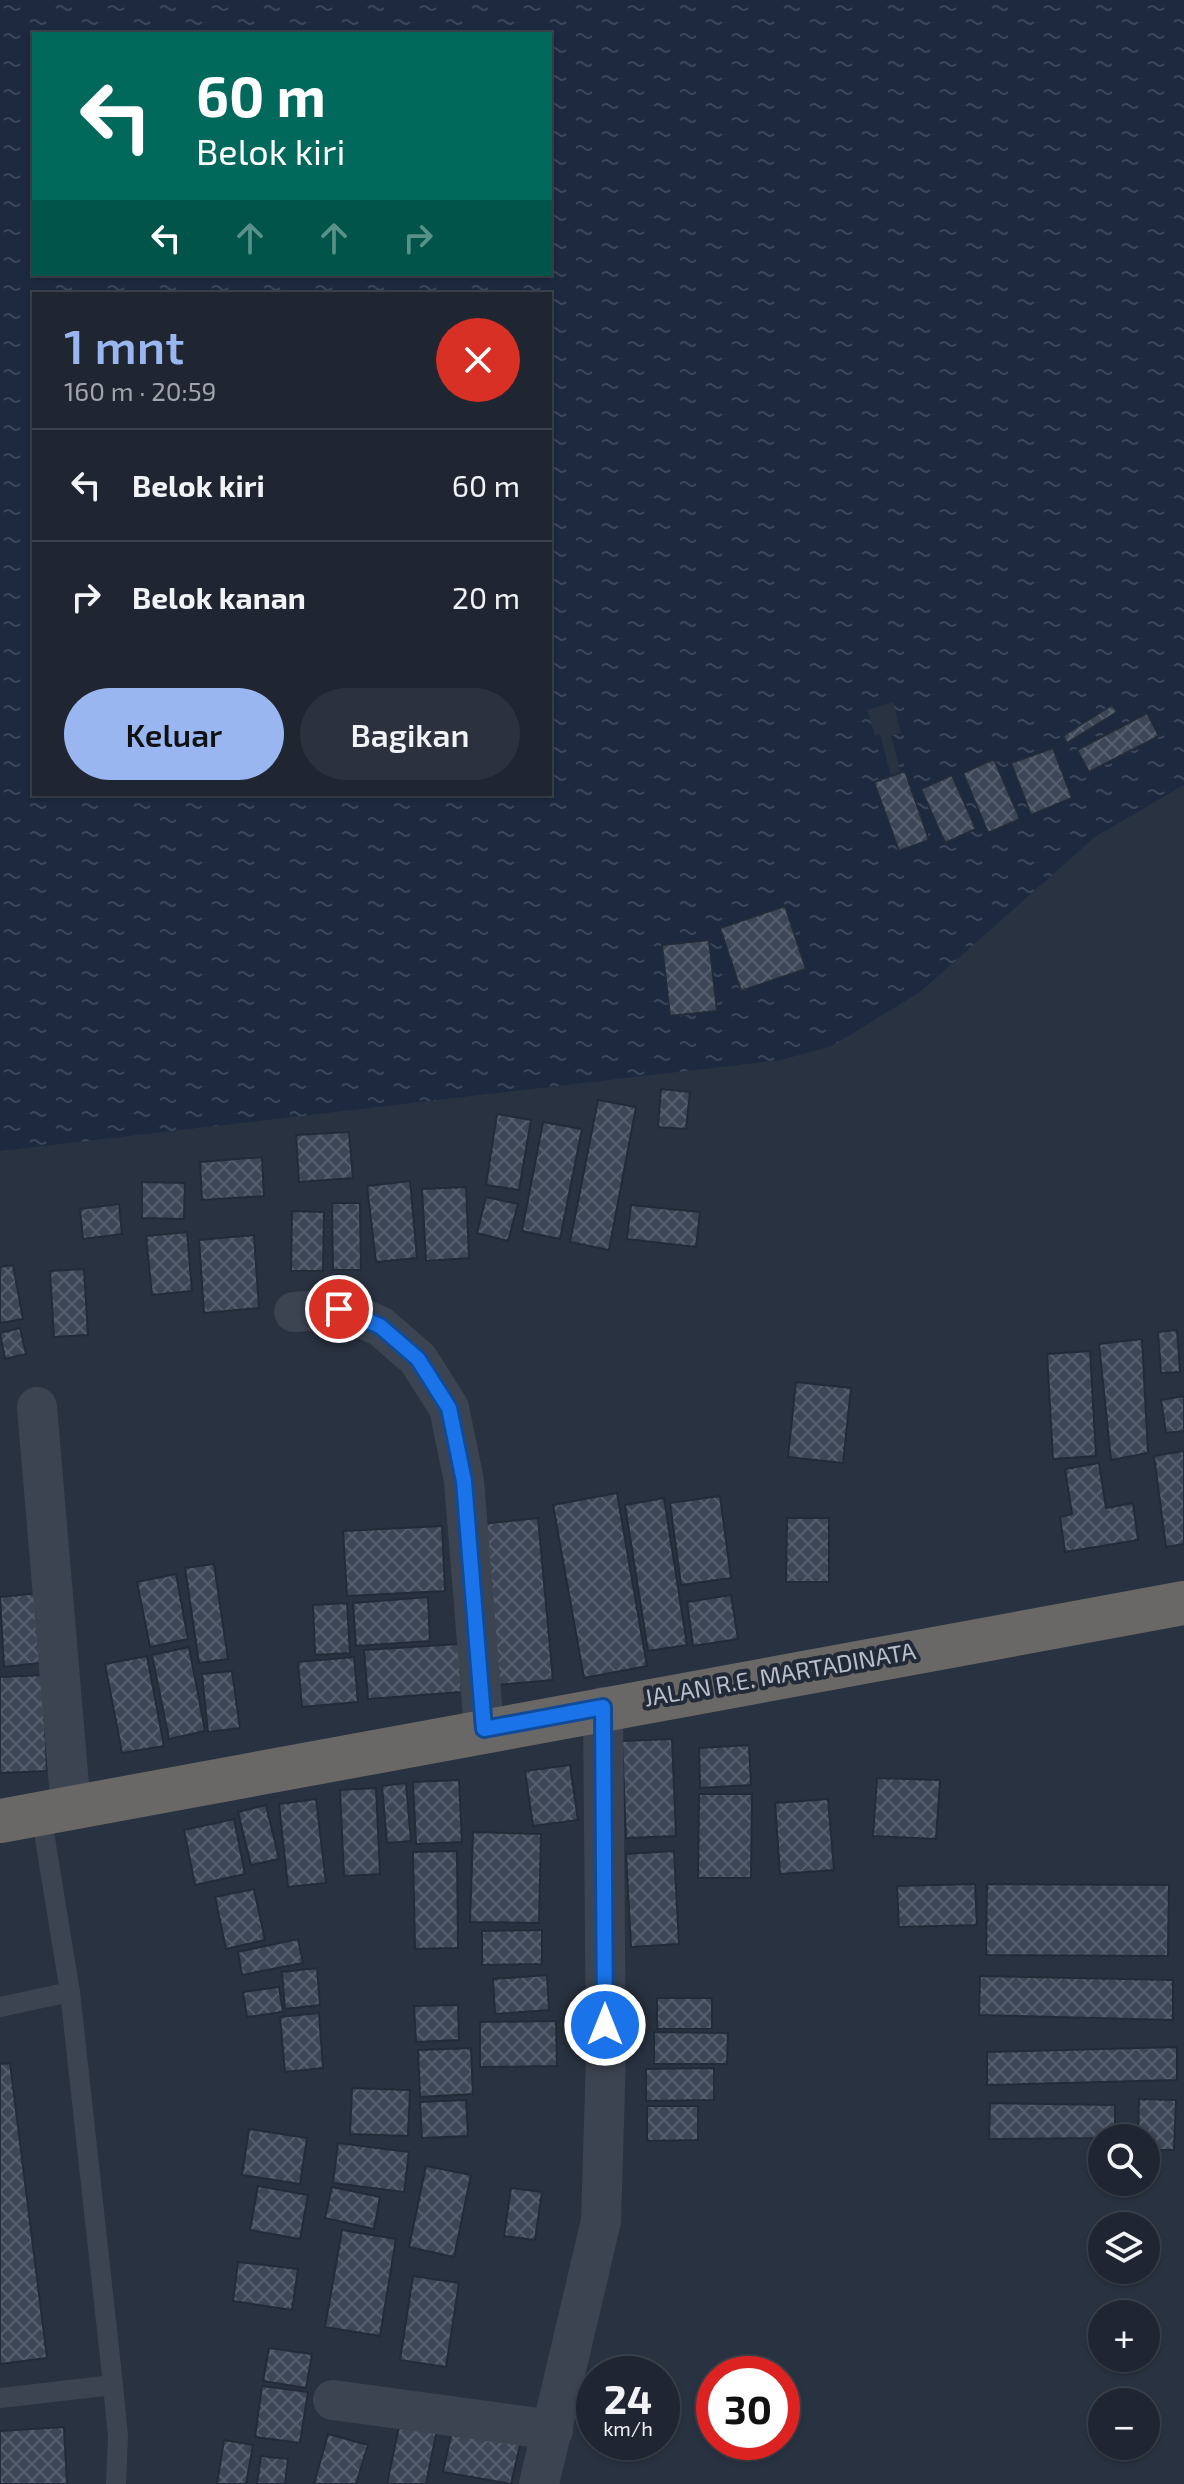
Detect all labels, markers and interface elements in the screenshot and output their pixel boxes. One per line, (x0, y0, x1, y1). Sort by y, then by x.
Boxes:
text: 60 m (196, 61, 326, 128)
icon: left (64, 64, 168, 168)
text: Belok kiri (196, 129, 345, 172)
icon: left (144, 216, 188, 260)
icon: ahead (228, 216, 272, 260)
icon: ahead (312, 216, 356, 260)
icon: right (396, 216, 440, 260)
text: 1 mnt (64, 316, 184, 374)
button: close (436, 318, 520, 402)
text: 160 m · 20:59 (64, 375, 216, 406)
icon: left (64, 463, 108, 507)
text: Belok kiri (132, 467, 265, 503)
text: 60 m (452, 467, 520, 503)
icon: right (64, 575, 108, 619)
text: Belok kanan (132, 579, 306, 615)
text: 20 m (452, 579, 520, 615)
button: Keluar (64, 688, 284, 780)
button: Bagikan (300, 688, 520, 780)
pin (305, 1275, 373, 1343)
icon: arrive (317, 1287, 361, 1331)
street label: JALAN R.E. MARTADINATA (642, 1635, 918, 1712)
position arrow (563, 1983, 647, 2067)
map controls (1088, 2124, 1160, 2460)
button: search (1088, 2124, 1160, 2196)
button: layers (1088, 2212, 1160, 2284)
button: + (1088, 2300, 1160, 2372)
speed limit sign: 30 (696, 2356, 800, 2460)
text: 24 (604, 2374, 652, 2422)
button: − (1088, 2388, 1160, 2460)
text: km/h (603, 2416, 653, 2440)

